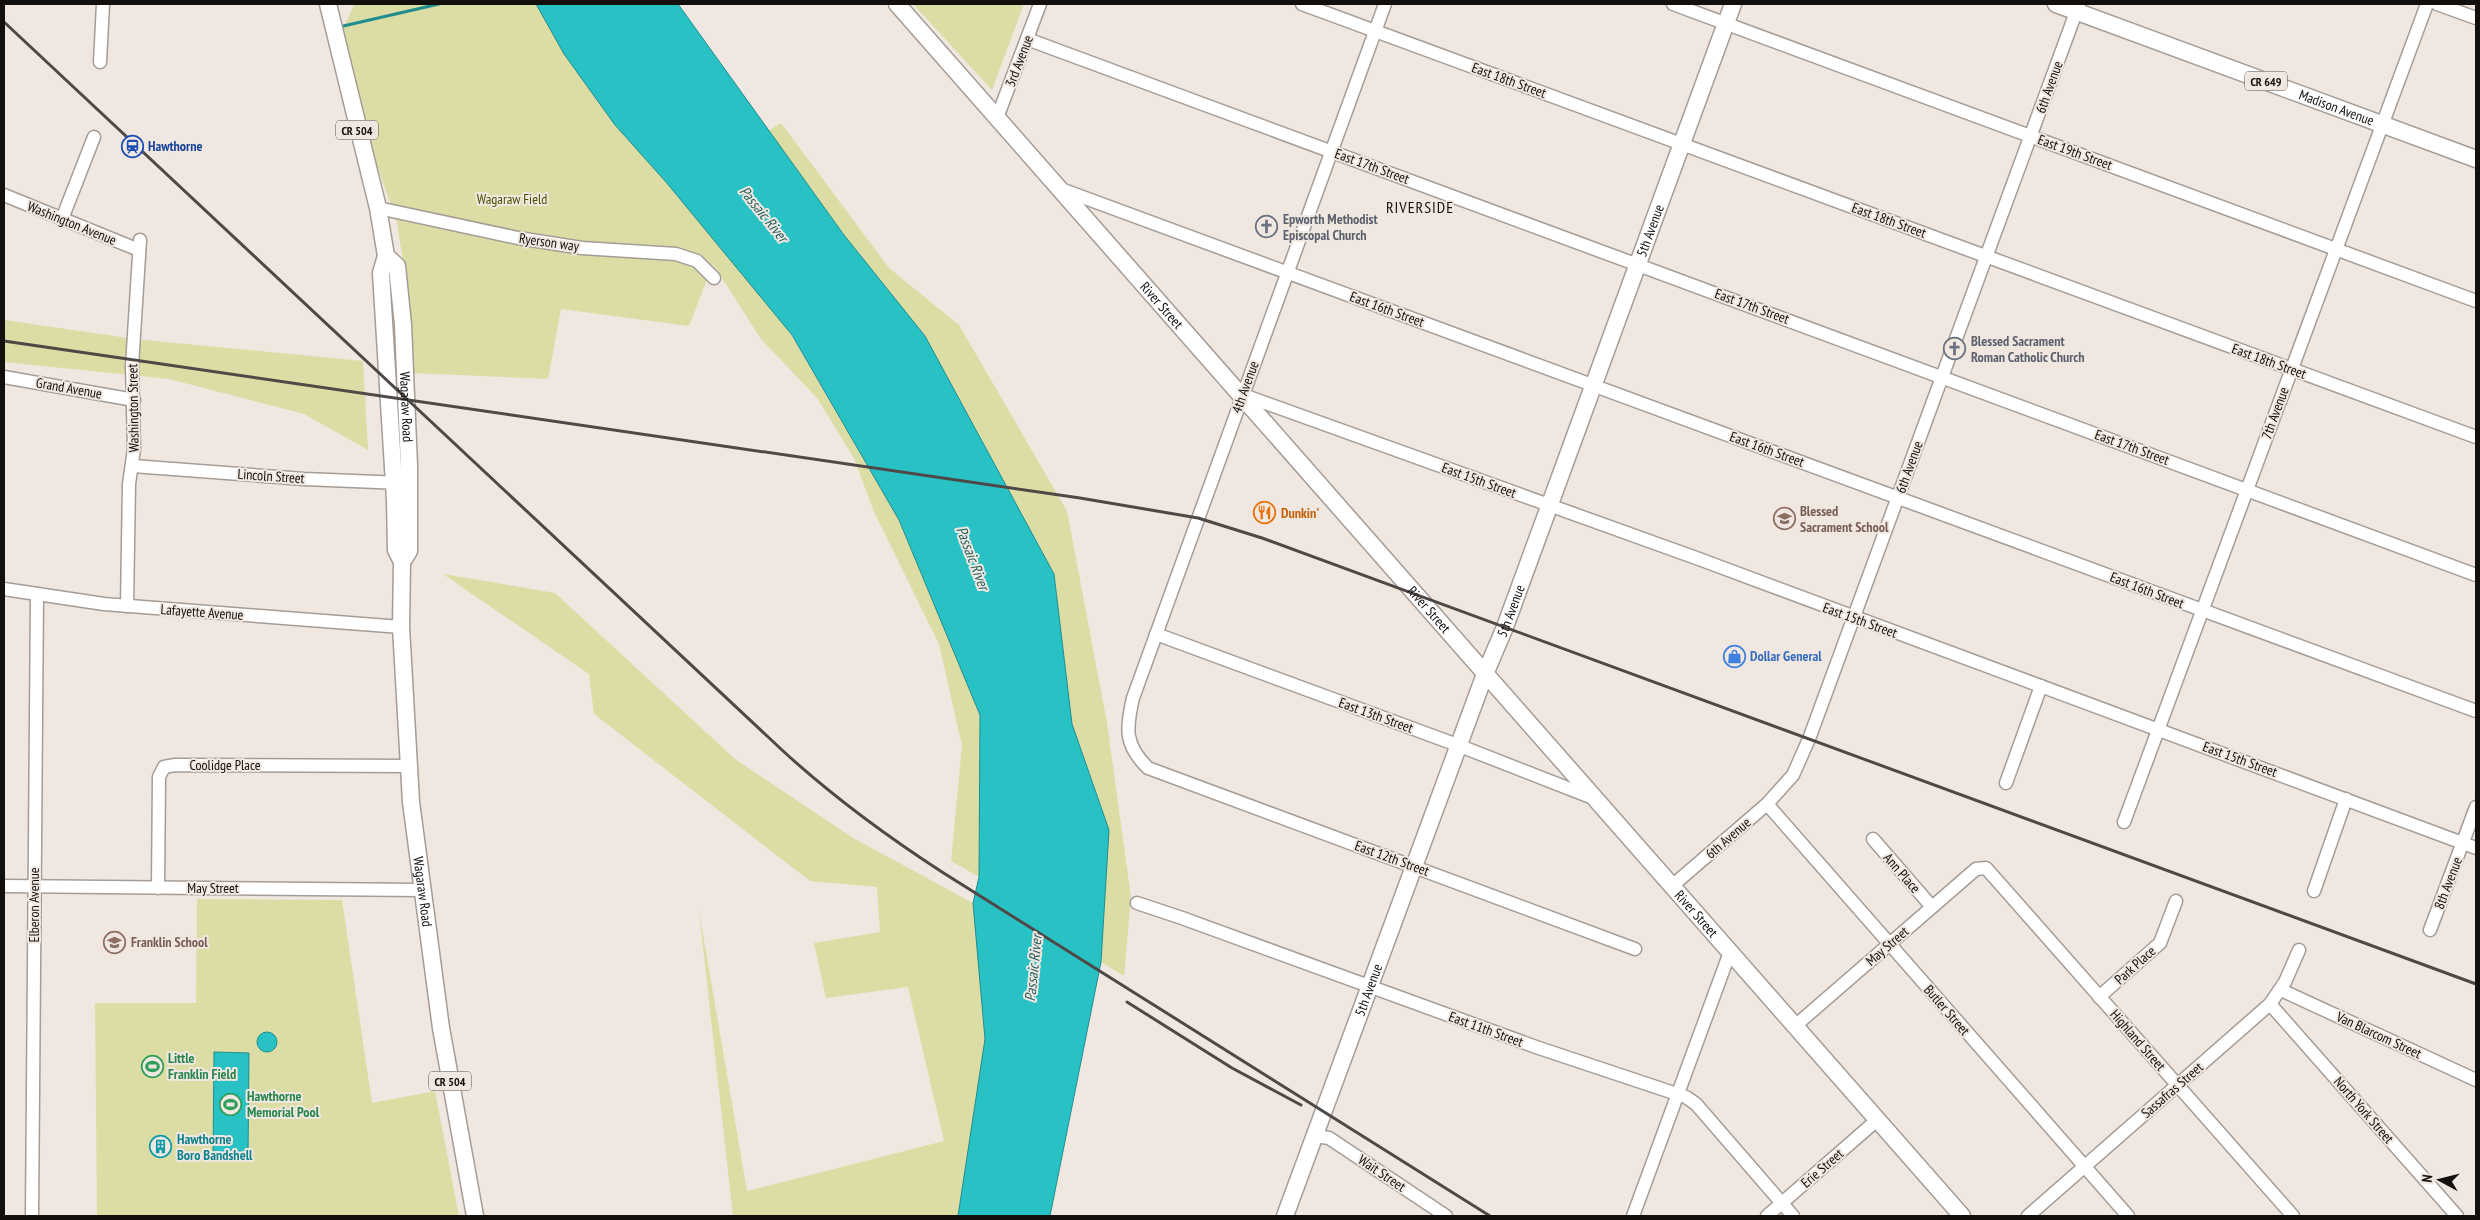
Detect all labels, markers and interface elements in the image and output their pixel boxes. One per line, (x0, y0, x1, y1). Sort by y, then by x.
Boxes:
street label: 3rd Avenue (1001, 32, 1037, 90)
street label: East 18th Street (1469, 58, 1549, 102)
street label: 6th Avenue (2031, 58, 2067, 116)
road number: CR 649 (2245, 72, 2287, 90)
street label: Madison Avenue (2296, 85, 2377, 130)
road number: CR 504 (336, 120, 378, 140)
street label: East 19th Street (2035, 130, 2115, 174)
station icon: Hawthorne (120, 134, 144, 158)
place label: Hawthorne (148, 137, 202, 155)
street label: East 17th Street (1332, 144, 1412, 188)
water label: Passaic River (736, 182, 794, 247)
park label: Wagaraw Field (477, 190, 547, 208)
street label: Washington Avenue (25, 197, 119, 249)
district label: RIVERSIDE (1386, 197, 1454, 217)
street label: East 18th Street (1849, 198, 1929, 242)
street label: 5th Avenue (1632, 202, 1668, 259)
place label: Epworth Methodist Episcopal Church (1283, 210, 1378, 244)
church icon: Epworth Methodist Episcopal Church (1255, 215, 1279, 239)
street label: Ryerson way (518, 229, 581, 255)
street label: River Street (1136, 278, 1187, 333)
street label: East 17th Street (1712, 284, 1792, 328)
street label: East 16th Street (1347, 287, 1427, 331)
place label: Blessed Sacrament Roman Catholic Church (1971, 332, 2085, 366)
church icon: Blessed Sacrament Roman Catholic Church (1943, 337, 1967, 361)
street label: East 18th Street (2229, 339, 2309, 383)
street label: 4th Avenue (1227, 358, 1263, 416)
street label: Washington Street (123, 363, 143, 452)
street label: Wagaraw Road (396, 371, 417, 442)
street label: Grand Avenue (35, 373, 104, 403)
street label: 7th Avenue (2257, 384, 2293, 442)
street label: East 17th Street (2092, 425, 2172, 469)
street label: East 16th Street (1727, 427, 1807, 471)
street label: 6th Avenue (1891, 438, 1927, 496)
street label: East 15th Street (1439, 458, 1519, 502)
street label: Lincoln Street (237, 465, 305, 487)
restaurant icon: Dunkin' (1253, 501, 1277, 525)
place label: Blessed Sacrament School (1800, 502, 1889, 536)
place label: Dunkin' (1281, 504, 1319, 522)
school or university icon: Blessed Sacrament School (1772, 507, 1796, 531)
water label: Passaic River (952, 524, 994, 594)
street label: East 16th Street (2107, 568, 2187, 612)
street label: River Street (1404, 582, 1455, 637)
street label: 5th Avenue (1493, 582, 1529, 640)
street label: East 15th Street (1820, 598, 1900, 642)
street label: Lafayette Avenue (160, 600, 244, 624)
shop icon: Dollar General (1722, 644, 1746, 668)
place label: Dollar General (1750, 647, 1822, 665)
street label: East 13th Street (1336, 693, 1416, 737)
street label: East 15th Street (2200, 737, 2280, 781)
street label: Coolidge Place (190, 756, 261, 774)
street label: 6th Avenue (1702, 813, 1755, 863)
street label: East 12th Street (1352, 836, 1432, 880)
street label: Ann Place (1880, 849, 1925, 897)
street label: 8th Avenue (2430, 854, 2466, 912)
street label: Wagaraw Road (409, 855, 436, 928)
street label: Elberon Avenue (25, 867, 43, 943)
street label: May Street (187, 879, 239, 897)
street label: River Street (1671, 886, 1722, 941)
street label: May Street (1862, 922, 1912, 970)
school or university icon: Franklin School (103, 930, 127, 954)
water label: Passaic River (1020, 932, 1046, 1002)
place label: Franklin School (131, 933, 208, 951)
street label: Park Place (2111, 942, 2159, 988)
street label: 5th Avenue (1351, 961, 1386, 1019)
street label: Butler Street (1920, 981, 1974, 1039)
street label: Highland Street (2106, 1005, 2170, 1075)
street label: East 11th Street (1446, 1007, 1526, 1051)
street label: Van Blarcom Street (2333, 1007, 2425, 1063)
place label: Little Franklin Field (168, 1049, 236, 1083)
sports icon: Little Franklin Field (140, 1054, 164, 1078)
street label: Sassafras Street (2137, 1058, 2207, 1122)
road number: CR 504 (429, 1072, 471, 1090)
street label: North York Street (2330, 1073, 2398, 1147)
place label: Hawthorne Memorial Pool (247, 1087, 320, 1121)
sports icon: Hawthorne Memorial Pool (219, 1092, 243, 1116)
place label: Hawthorne Boro Bandshell (177, 1130, 253, 1164)
building icon: Hawthorne Boro Bandshell (149, 1135, 173, 1159)
street label: Erie Street (1797, 1145, 1847, 1191)
street label: Wait Street (1355, 1151, 1409, 1195)
north arrow (2415, 1155, 2465, 1205)
text: N (2418, 1174, 2436, 1183)

